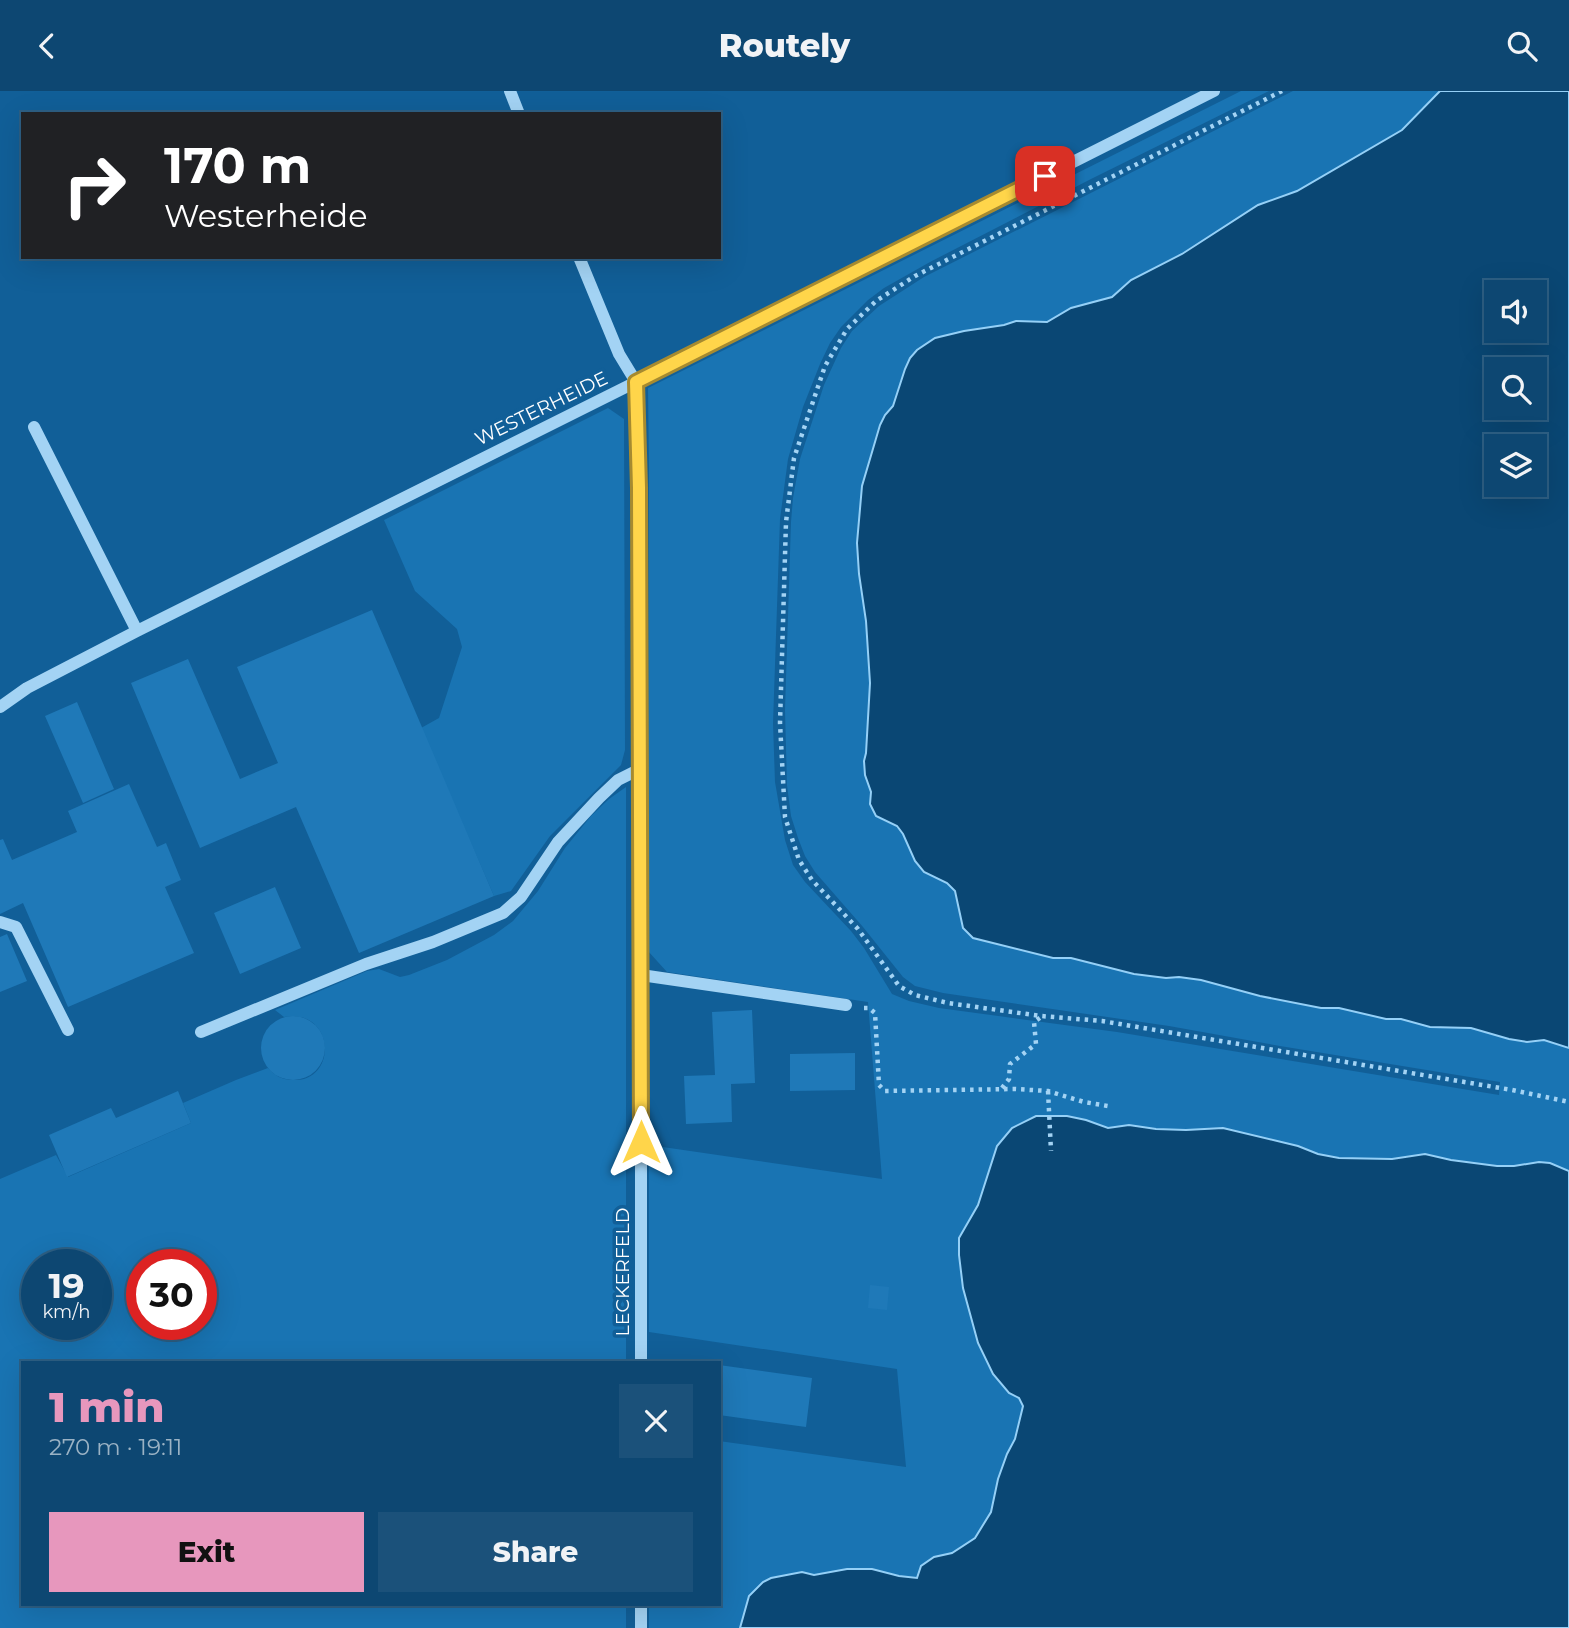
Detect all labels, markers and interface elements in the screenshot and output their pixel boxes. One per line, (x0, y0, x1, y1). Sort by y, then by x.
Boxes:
text: Routely (719, 26, 850, 65)
icon: back (28, 27, 66, 65)
icon: search (1503, 27, 1541, 65)
text: 170 m (164, 136, 311, 195)
icon: right (49, 140, 140, 231)
pin (1015, 146, 1075, 206)
icon: arrive (1026, 157, 1064, 195)
text: Westerheide (164, 196, 368, 235)
map controls (1484, 280, 1547, 497)
button: sound (1484, 280, 1547, 343)
button: search (1484, 357, 1547, 420)
street label: WESTERHEIDE (471, 366, 611, 450)
button: layers (1484, 434, 1547, 497)
position arrow (604, 1105, 678, 1179)
street label: LECKERFELD (611, 1208, 634, 1336)
speed limit sign: 30 (126, 1249, 217, 1340)
text: 19 (48, 1264, 85, 1307)
text: km/h (42, 1301, 91, 1323)
text: 1 min (49, 1381, 165, 1433)
button: close (619, 1384, 693, 1458)
text: 270 m · 19:11 (49, 1433, 182, 1461)
button: Exit (49, 1512, 364, 1592)
button: Share (378, 1512, 693, 1592)

